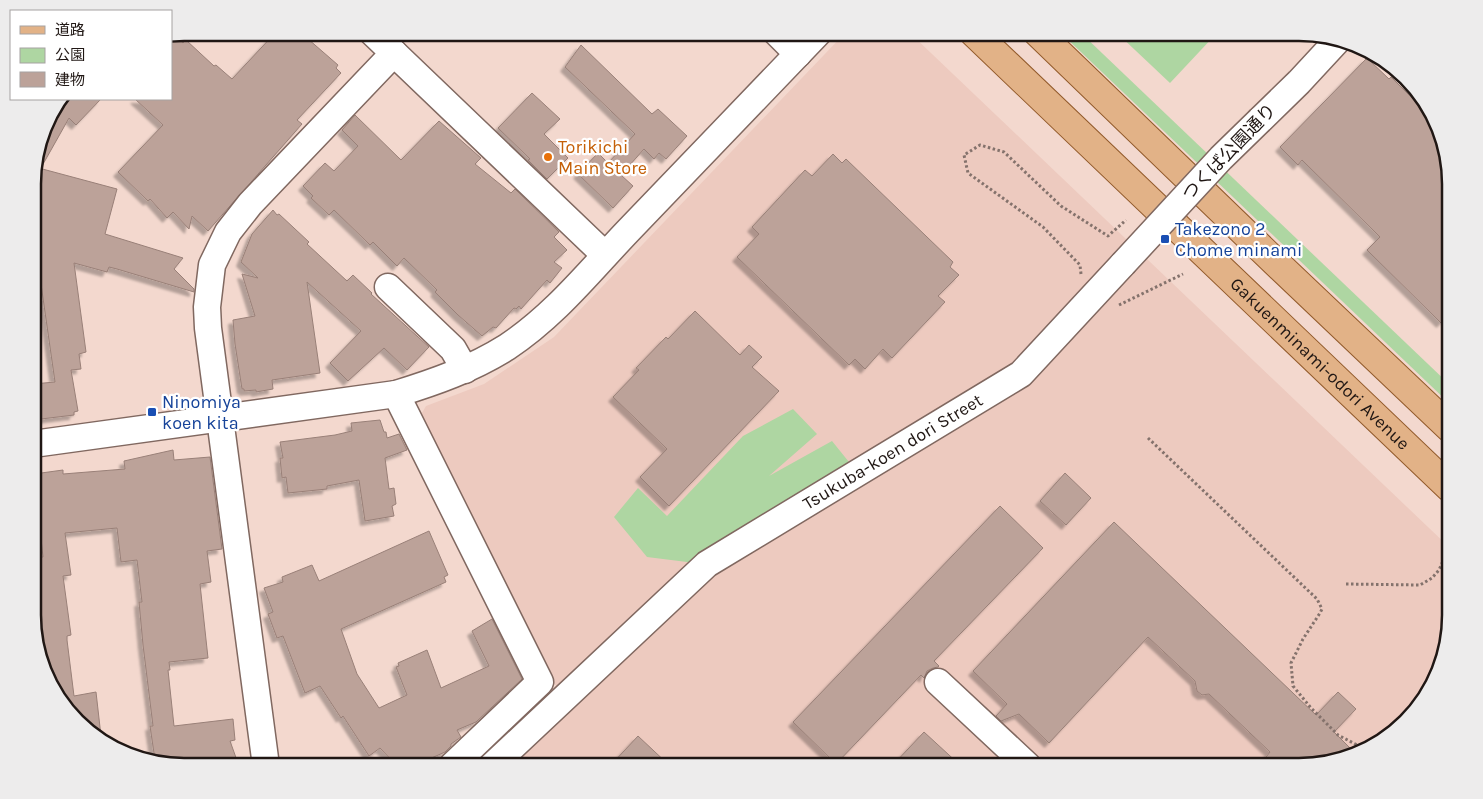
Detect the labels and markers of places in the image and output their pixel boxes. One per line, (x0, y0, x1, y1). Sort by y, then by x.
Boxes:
place label: Torikichi Main Store (558, 136, 647, 179)
marker: Torikichi Main Store (542, 151, 554, 163)
place label: Takezono 2 Chome minami (1175, 218, 1302, 261)
marker: Takezono 2 Chome minami (1159, 233, 1171, 245)
place label: Ninomiya koen kita (162, 391, 241, 434)
marker: Ninomiya koen kita (146, 406, 158, 418)

